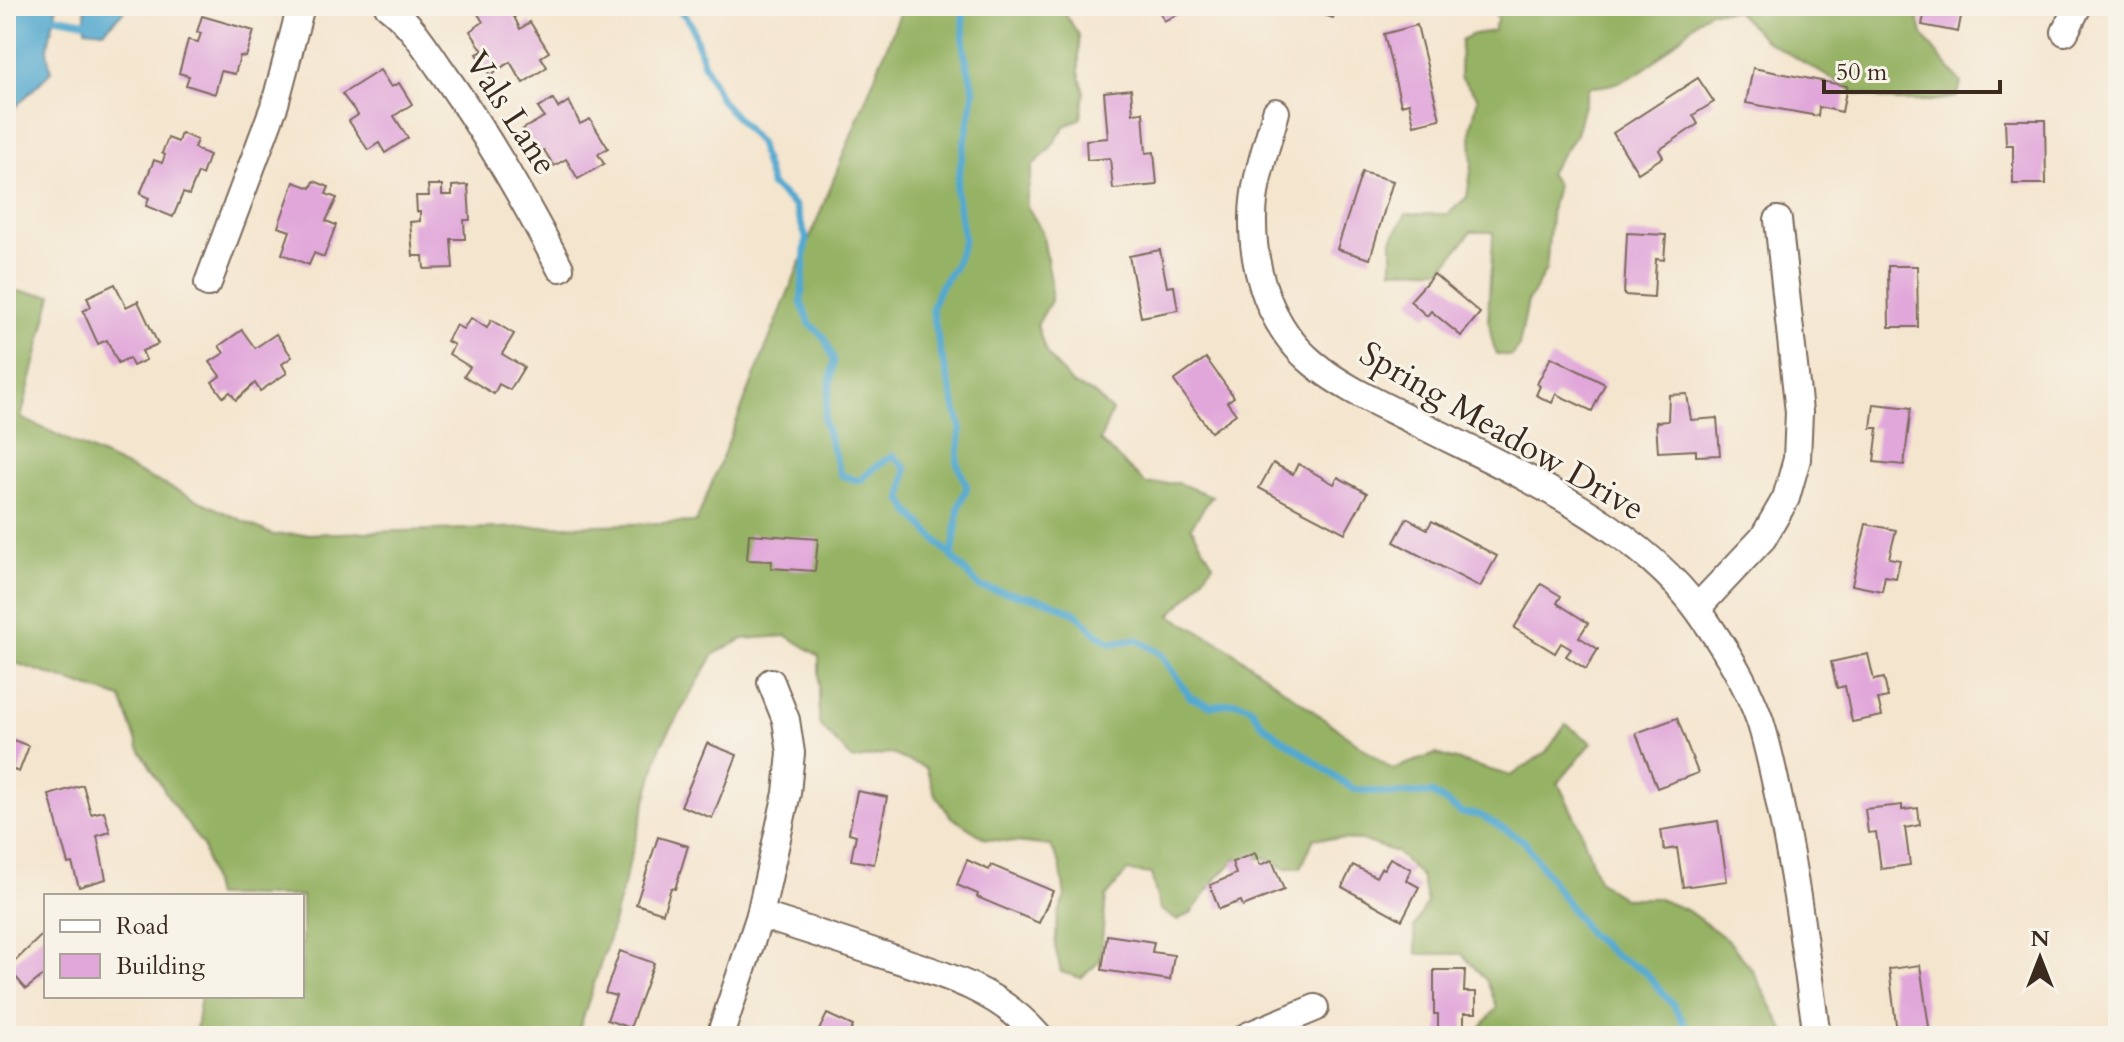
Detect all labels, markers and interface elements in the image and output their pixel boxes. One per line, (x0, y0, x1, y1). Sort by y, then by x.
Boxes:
street label: Vals Lane (454, 42, 568, 184)
scale bar (1824, 44, 2000, 94)
text: 50 m (1836, 56, 1888, 89)
street label: Spring Meadow Drive (1351, 331, 1653, 531)
legend (44, 894, 304, 998)
text: Road (116, 910, 169, 943)
north arrow (2000, 918, 2080, 998)
text: N (2030, 924, 2050, 954)
text: Building (116, 950, 206, 983)

